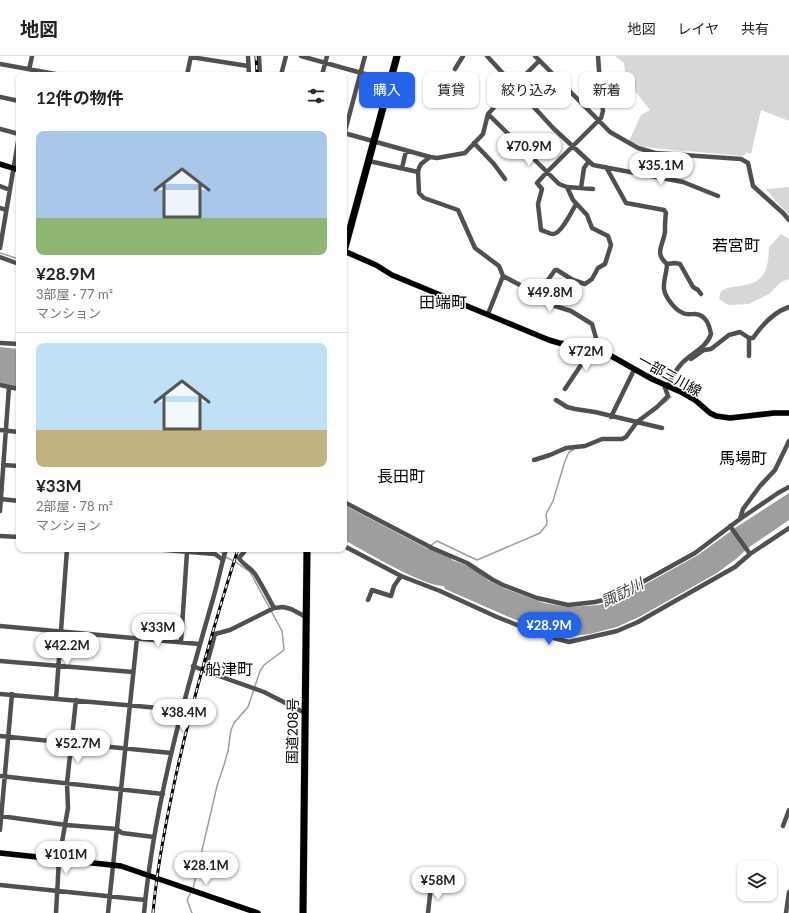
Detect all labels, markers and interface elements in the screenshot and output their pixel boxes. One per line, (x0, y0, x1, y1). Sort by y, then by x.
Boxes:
text: 地図 (20, 17, 58, 40)
text: 地図 (627, 20, 655, 37)
text: レイヤ (677, 20, 719, 37)
text: 共有 (741, 20, 769, 37)
chip: 購入 (359, 72, 415, 108)
chip: 賃貸 (423, 72, 479, 108)
chip: 絞り込み (487, 72, 571, 108)
chip: 新着 (579, 72, 635, 108)
icon: filters (305, 85, 327, 107)
text: 12件の物件 (36, 87, 124, 108)
pin: ¥70.9M (496, 133, 562, 167)
text: ¥70.9M (506, 138, 552, 154)
pin: ¥35.1M (628, 152, 694, 186)
icon: home (146, 157, 218, 229)
text: ¥35.1M (638, 157, 684, 173)
district label: 若宮町 (712, 235, 760, 254)
text: ¥28.9M (36, 263, 96, 284)
pin: ¥49.8M (517, 279, 583, 313)
text: ¥49.8M (527, 284, 573, 300)
text: 3部屋 · 77 m² (36, 286, 113, 302)
district label: 田端町 (419, 292, 467, 311)
text: マンション (36, 305, 101, 321)
pin: ¥72M (562, 338, 610, 372)
text: ¥72M (569, 343, 603, 359)
street label: 一部三川線 (635, 351, 705, 399)
icon: home (146, 369, 218, 441)
district label: 馬場町 (719, 448, 767, 467)
district label: 長田町 (377, 466, 425, 485)
text: ¥33M (36, 475, 82, 496)
text: 2部屋 · 78 m² (36, 498, 113, 514)
text: マンション (36, 517, 101, 533)
water label: 諏訪川 (598, 573, 648, 610)
pin: ¥28.9M (516, 612, 582, 646)
pin: ¥33M (134, 614, 182, 648)
text: ¥28.9M (526, 617, 572, 633)
text: ¥33M (141, 619, 175, 635)
pin: ¥42.2M (34, 632, 100, 666)
text: ¥42.2M (44, 637, 90, 653)
district label: 船津町 (205, 659, 253, 678)
street label: 国道208号 (283, 698, 301, 764)
pin: ¥38.4M (151, 699, 217, 733)
text: ¥38.4M (161, 704, 207, 720)
pin: ¥52.7M (45, 730, 111, 764)
text: ¥52.7M (55, 735, 101, 751)
pin: ¥101M (38, 841, 94, 875)
text: ¥101M (45, 846, 87, 862)
pin: ¥28.1M (173, 852, 239, 886)
text: ¥28.1M (183, 857, 229, 873)
map controls (737, 861, 777, 901)
button: layers (737, 861, 777, 901)
pin: ¥58M (414, 867, 462, 901)
text: ¥58M (421, 872, 455, 888)

